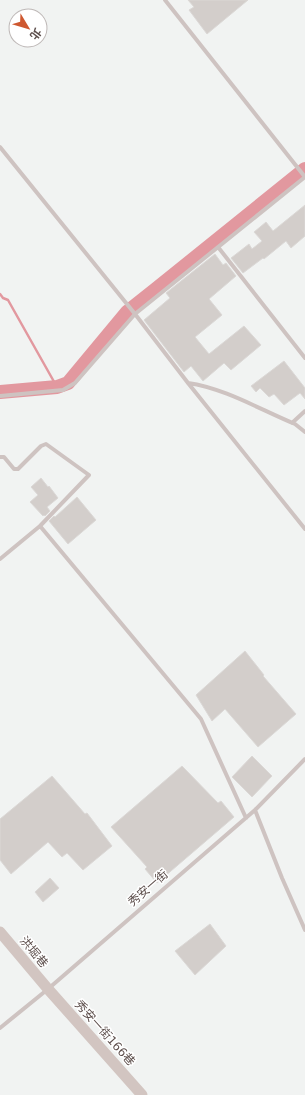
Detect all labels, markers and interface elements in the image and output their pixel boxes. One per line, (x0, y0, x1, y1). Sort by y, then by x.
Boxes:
north arrow (8, 8, 48, 48)
text: 北 (27, 26, 44, 42)
street label: 秀安一街 (125, 867, 171, 909)
street label: 洪堀巷 (17, 934, 51, 970)
street label: 秀安一街166巷 (72, 998, 138, 1068)

